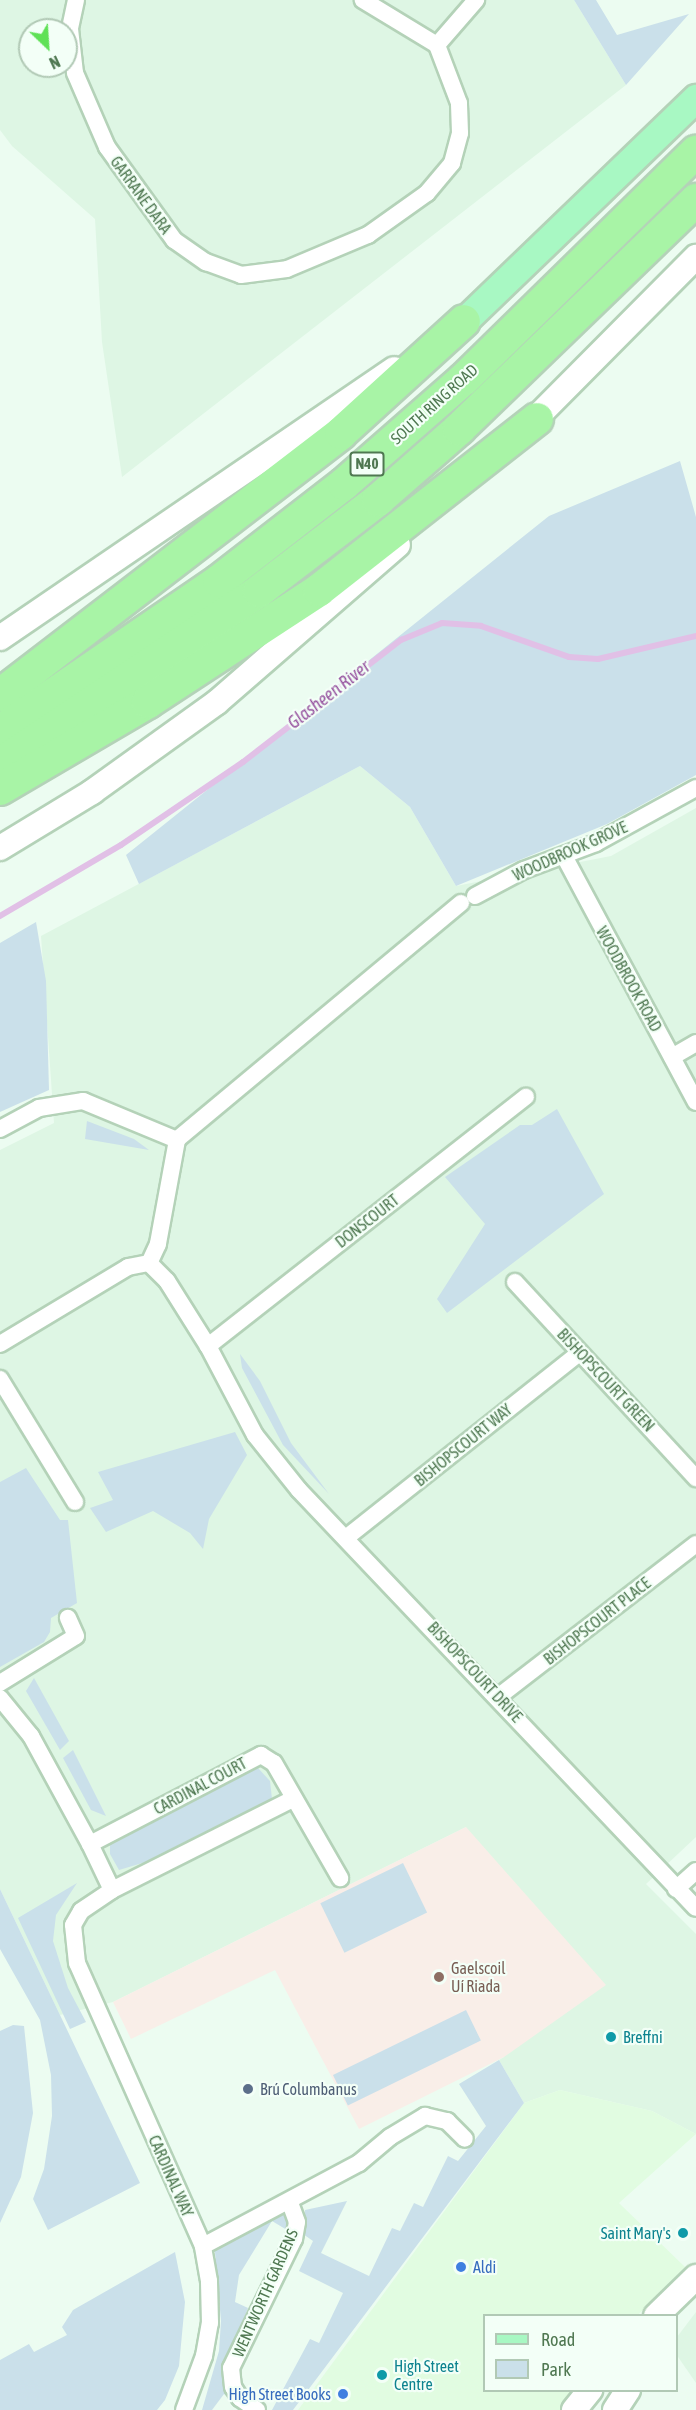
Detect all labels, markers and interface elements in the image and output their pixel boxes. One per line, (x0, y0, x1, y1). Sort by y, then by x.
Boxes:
north arrow (18, 18, 78, 78)
text: N (47, 52, 63, 73)
street label: GARRANE DARA (106, 152, 176, 238)
street label: SOUTH RING ROAD (387, 360, 481, 448)
road number: N40 (349, 452, 385, 476)
water label: Glasheen River (284, 656, 374, 734)
street label: WOODBROOK GROVE (510, 817, 630, 885)
street label: WOODBROOK ROAD (592, 923, 666, 1035)
street label: DONSCOURT (331, 1190, 403, 1252)
street label: BISHOPSCOURT GREEN (553, 1324, 659, 1436)
street label: BISHOPSCOURT WAY (410, 1400, 516, 1490)
street label: BISHOPSCOURT PLACE (540, 1573, 654, 1669)
street label: BISHOPSCOURT DRIVE (424, 1618, 526, 1726)
street label: CARDINAL COURT (150, 1753, 250, 1819)
place label: Gaelscoil Uí Riada (451, 1958, 505, 1996)
marker: Gaelscoil Uí Riada (432, 1970, 446, 1984)
place label: Breffni (623, 2027, 663, 2047)
marker: Breffni (604, 2030, 618, 2044)
place label: Brú Columbanus (260, 2079, 357, 2099)
marker: Brú Columbanus (241, 2082, 255, 2096)
street label: CARDINAL WAY (144, 2132, 198, 2220)
place label: Saint Mary's (601, 2223, 671, 2243)
street label: WENTWORTH GARDENS (228, 2226, 302, 2360)
marker: Saint Mary's (676, 2226, 690, 2240)
place label: Aldi (473, 2257, 496, 2277)
marker: Aldi (454, 2260, 468, 2274)
legend (483, 2314, 678, 2392)
text: Road (541, 2329, 575, 2350)
place label: High Street Centre (394, 2356, 459, 2394)
text: Park (541, 2359, 571, 2380)
marker: High Street Centre (375, 2368, 389, 2382)
place label: High Street Books (229, 2384, 331, 2404)
marker: High Street Books (336, 2387, 350, 2401)

